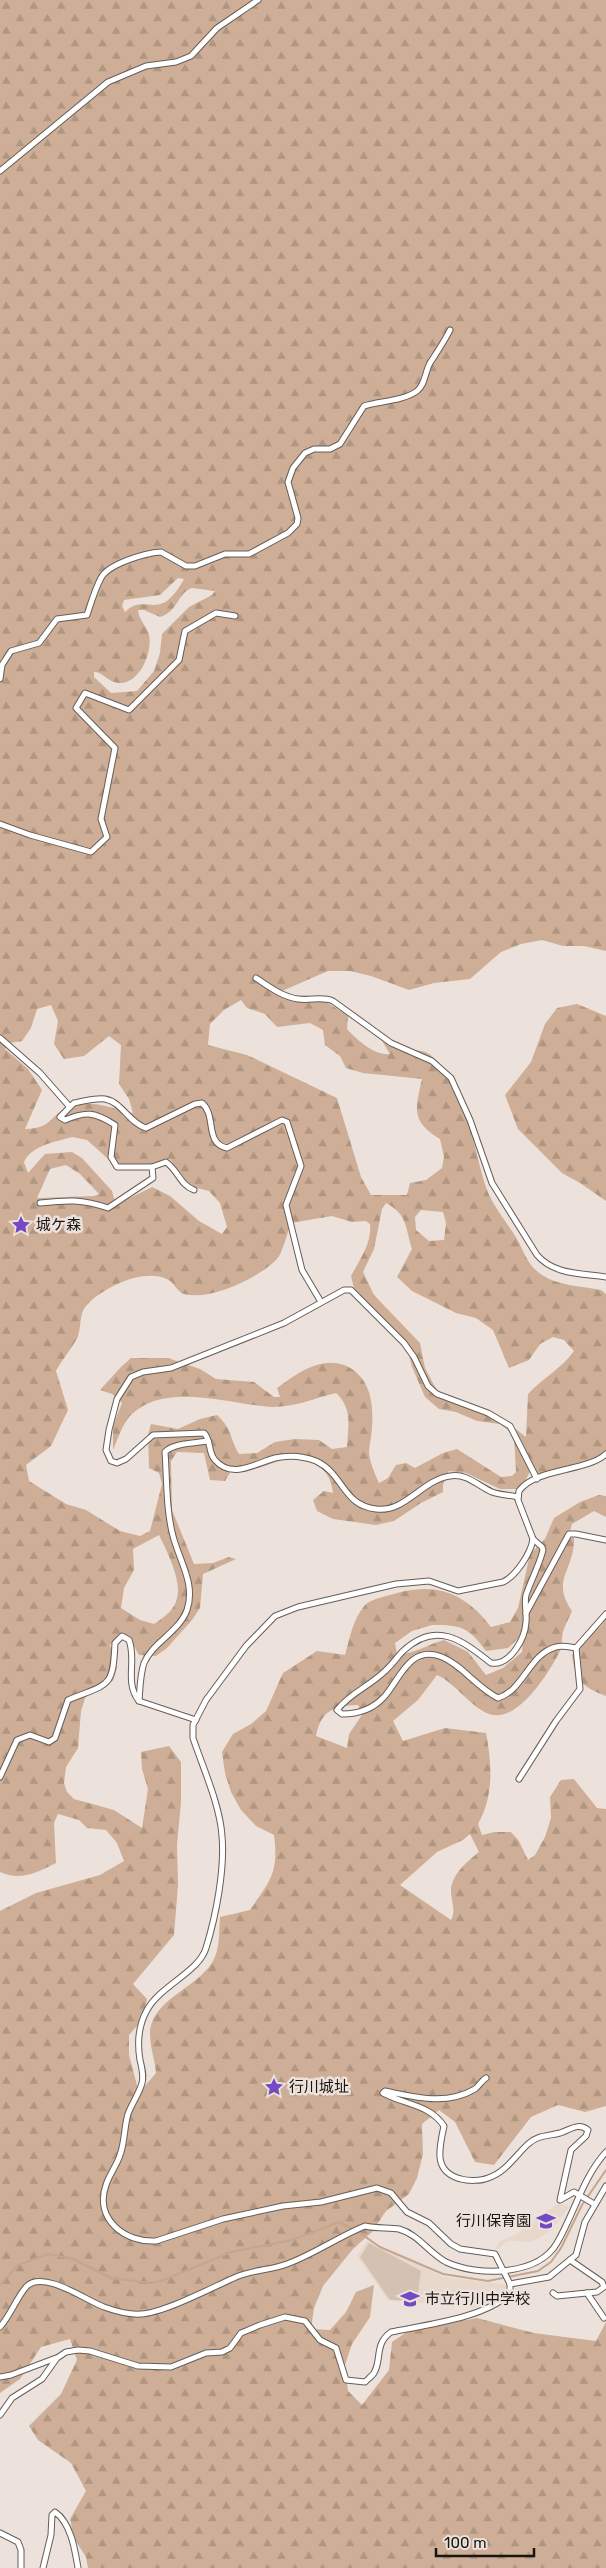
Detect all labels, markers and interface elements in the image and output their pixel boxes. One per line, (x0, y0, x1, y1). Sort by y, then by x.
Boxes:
place icon: 城ケ森 (10, 1214, 32, 1236)
place label: 城ケ森 (36, 1216, 81, 1234)
place icon: 行川城址 (263, 2076, 285, 2098)
place label: 行川城址 (289, 2078, 349, 2096)
school or university icon: 行川保育園 (535, 2210, 557, 2232)
place label: 行川保育園 (456, 2212, 531, 2230)
school or university icon: 市立行川中学校 (399, 2288, 421, 2310)
place label: 市立行川中学校 (425, 2290, 530, 2308)
scale bar (436, 2526, 534, 2558)
text: 100 m (444, 2534, 486, 2552)

